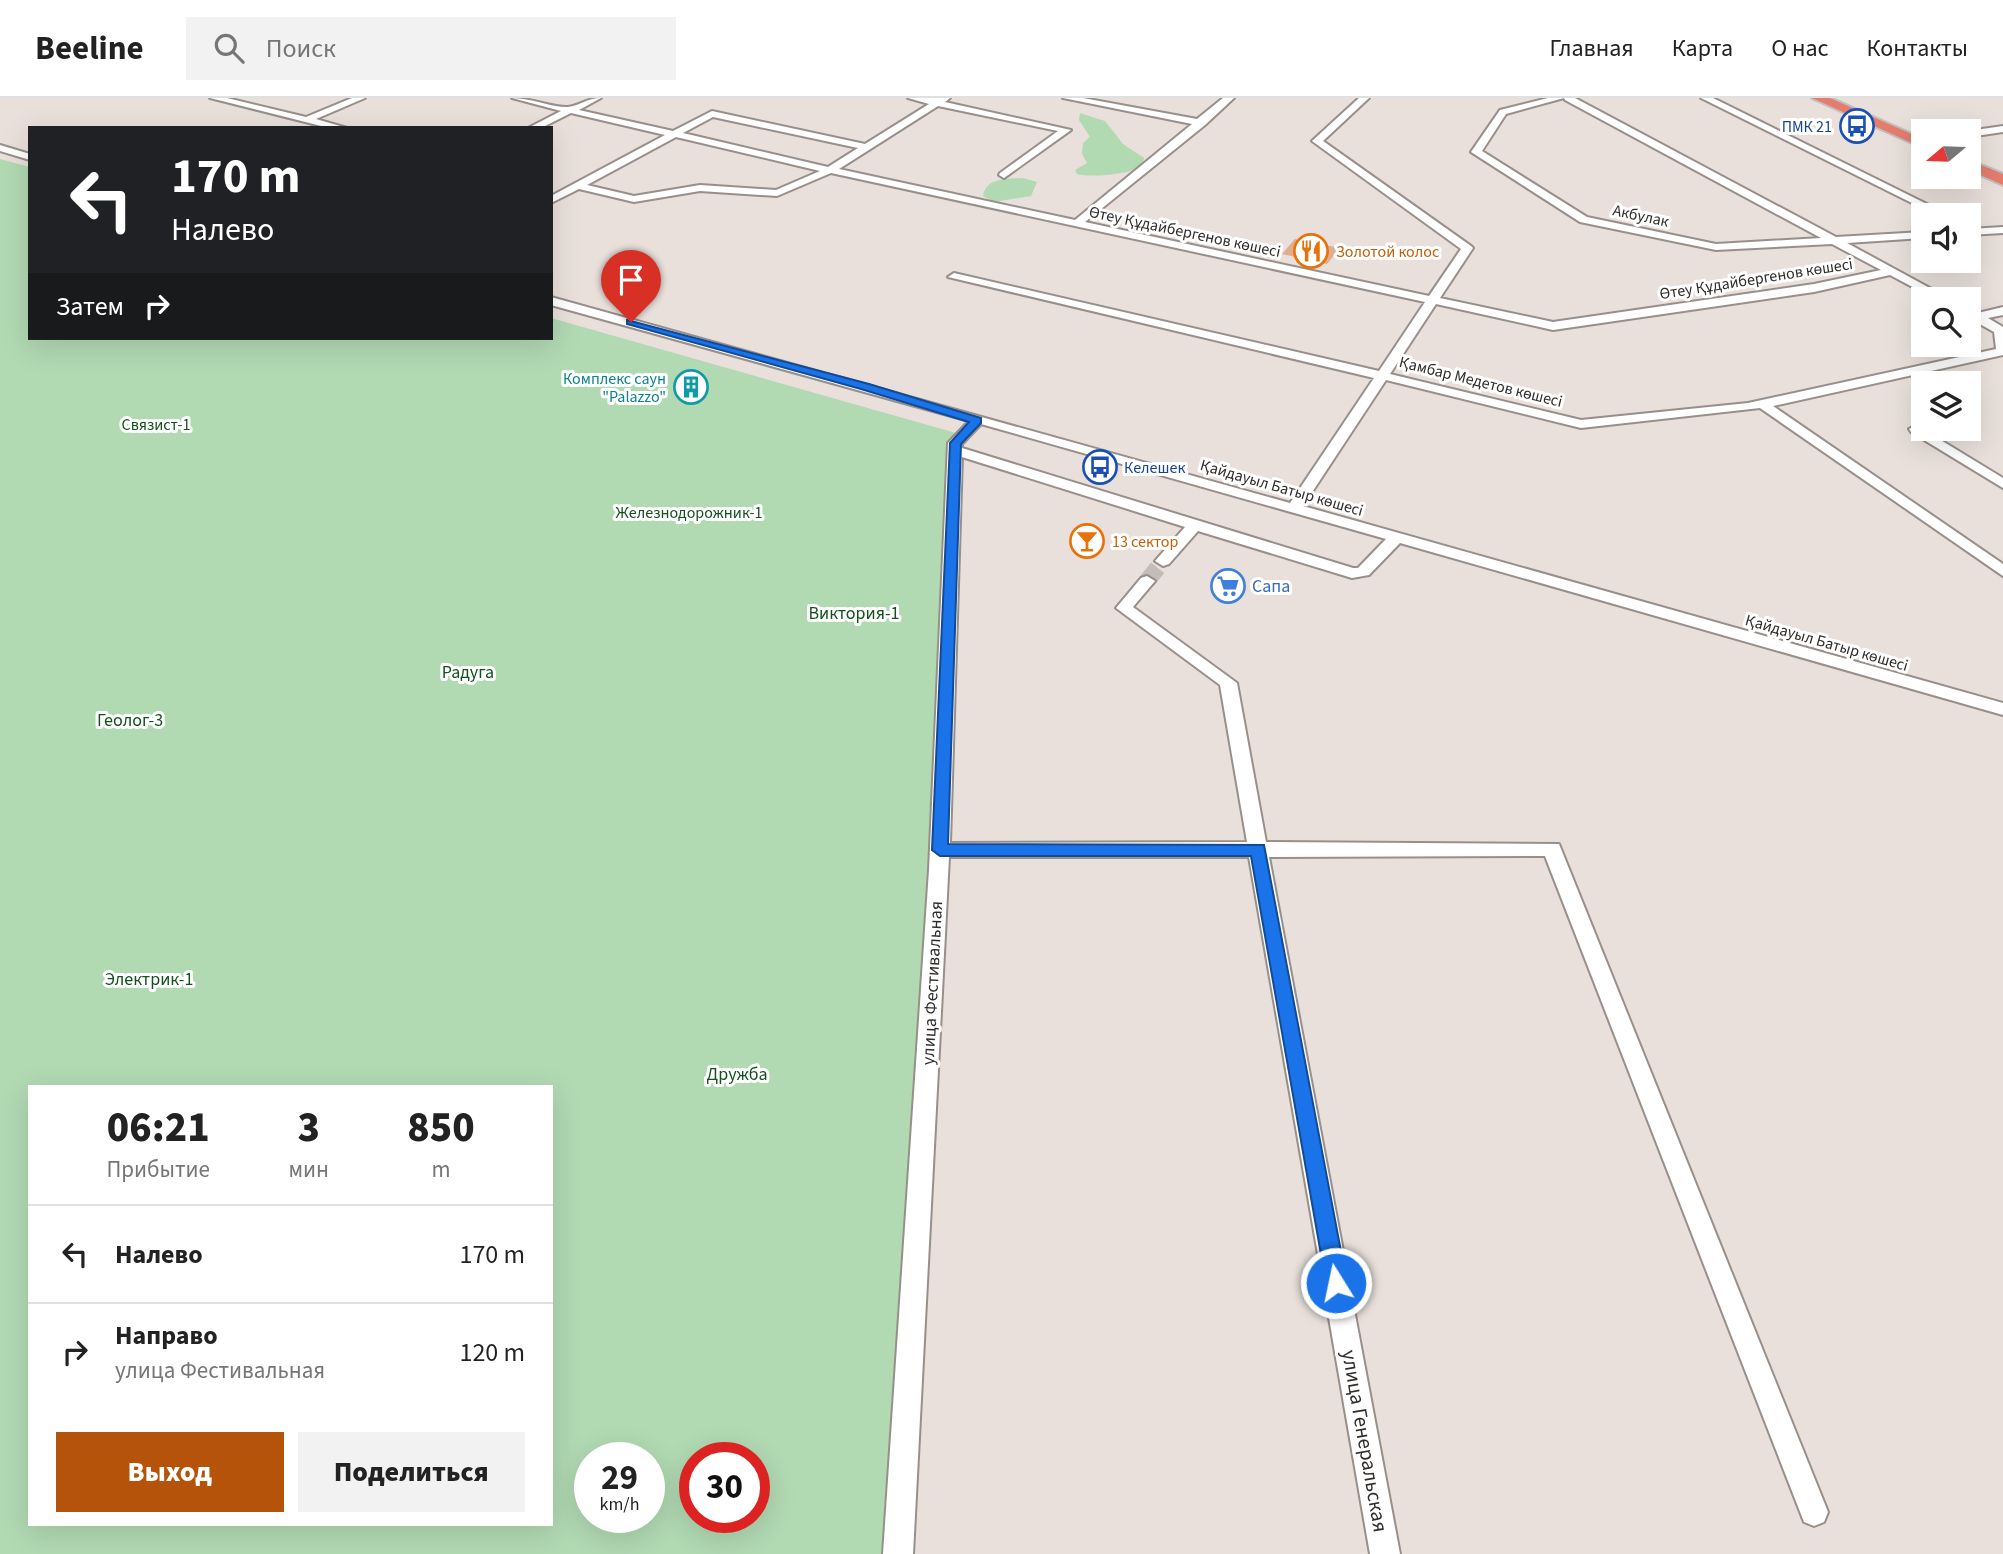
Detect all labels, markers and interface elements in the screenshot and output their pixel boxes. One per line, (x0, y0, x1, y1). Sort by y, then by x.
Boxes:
search box (186, 17, 676, 80)
text: Beeline (35, 25, 144, 72)
icon: search (210, 29, 248, 67)
text: Поиск (266, 30, 336, 67)
text: Главная (1549, 31, 1634, 66)
text: Карта (1672, 31, 1733, 66)
text: О нас (1771, 31, 1828, 66)
text: Контакты (1866, 31, 1968, 66)
bus stop icon: ПМК 21 (1838, 107, 1876, 145)
place label: ПМК 21 (1782, 116, 1832, 138)
north arrow (1911, 119, 1981, 189)
map controls (1911, 119, 1981, 441)
text: 170 m (171, 142, 300, 212)
icon: left (56, 154, 147, 245)
street label: Акбулак (1611, 199, 1671, 233)
street label: Өтеу Құдайбергенов көшесі (1087, 201, 1283, 263)
button: sound (1911, 203, 1981, 273)
text: Налево (171, 207, 274, 253)
restaurant icon: Золотой колос (1292, 232, 1330, 270)
place label: Золотой колос (1336, 241, 1439, 263)
pin (601, 250, 661, 322)
street label: Өтеу Құдайбергенов көшесі (1658, 253, 1854, 305)
icon: arrive (612, 261, 650, 299)
icon: right (138, 287, 176, 325)
button: search (1911, 287, 1981, 357)
text: Затем (56, 288, 124, 325)
street label: Қамбар Медетов көшесі (1397, 351, 1565, 413)
place label: Комплекс саун "Palazzo" (563, 368, 666, 408)
building icon: Комплекс саун "Palazzo" (672, 368, 710, 406)
button: layers (1911, 371, 1981, 441)
park label: Связист-1 (122, 414, 190, 436)
bus stop icon: Келешек (1081, 448, 1119, 486)
street label: Қайдауыл Батыр көшесі (1198, 454, 1366, 522)
place label: Келешек (1124, 457, 1185, 479)
park label: Железнодорожник-1 (616, 502, 762, 524)
bar icon: 13 сектор (1068, 522, 1106, 560)
place label: 13 сектор (1112, 531, 1178, 553)
supermarket icon: Сапа (1209, 567, 1247, 605)
place label: Сапа (1252, 574, 1290, 599)
park label: Виктория-1 (808, 601, 900, 626)
street label: Қайдауыл Батыр көшесі (1743, 609, 1911, 677)
park label: Радуга (442, 660, 494, 685)
park label: Геолог-3 (97, 708, 163, 733)
street label: улица Фестивальная (916, 900, 949, 1066)
park label: Электрик-1 (105, 967, 193, 992)
park label: Дружба (707, 1062, 767, 1087)
text: 06:21 (107, 1098, 210, 1158)
text: 3 (297, 1098, 320, 1158)
text: 850 (407, 1098, 475, 1158)
text: Прибытие (106, 1153, 210, 1186)
text: мин (288, 1153, 329, 1186)
text: m (431, 1153, 450, 1186)
icon: left (56, 1235, 94, 1273)
text: Налево (115, 1236, 203, 1273)
text: 170 m (459, 1236, 525, 1273)
position arrow (1299, 1246, 1373, 1320)
text: Направо (115, 1317, 218, 1354)
icon: right (56, 1333, 94, 1371)
text: 120 m (459, 1334, 525, 1371)
street label: улица Генеральская (1334, 1347, 1396, 1535)
text: улица Фестивальная (115, 1354, 325, 1387)
button: Выход (56, 1432, 284, 1512)
button: Поделиться (298, 1432, 525, 1512)
speed limit sign: 30 (679, 1442, 770, 1533)
text: 29 (601, 1453, 638, 1503)
text: km/h (600, 1492, 639, 1517)

